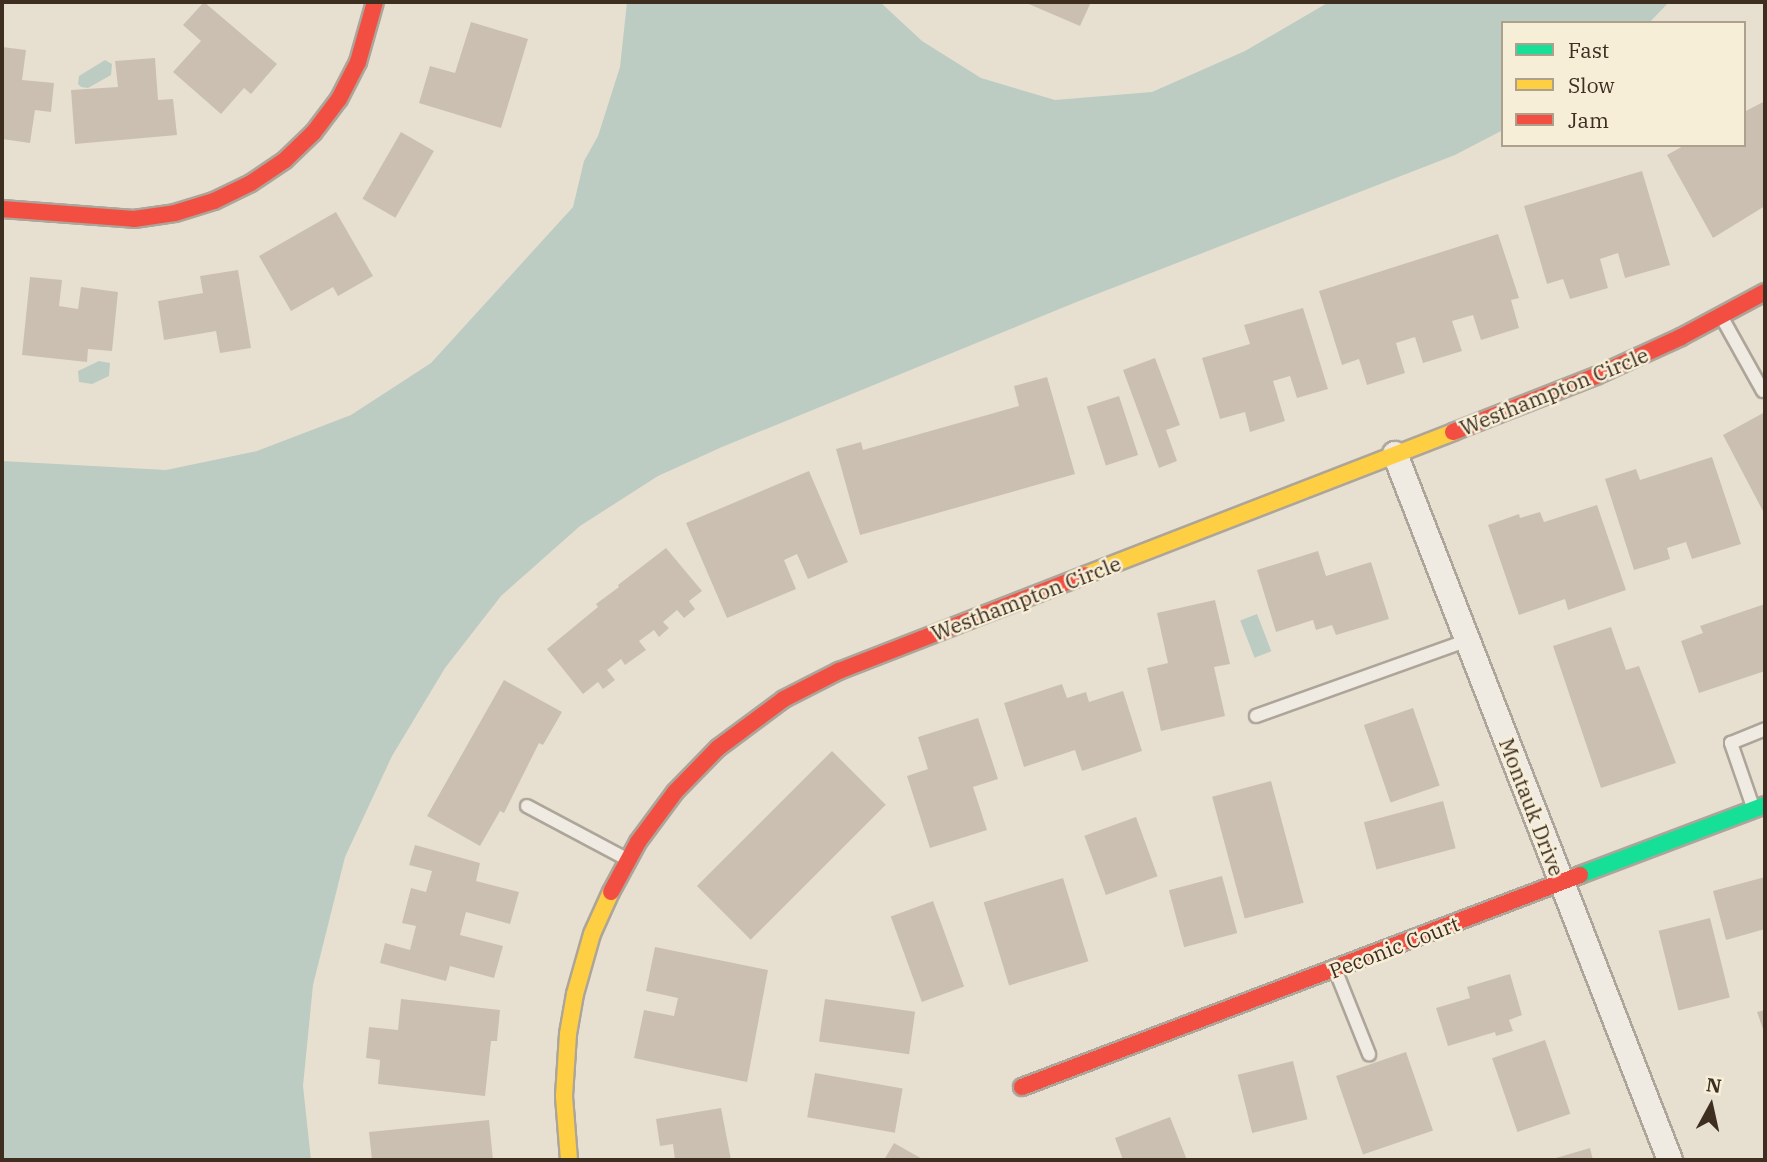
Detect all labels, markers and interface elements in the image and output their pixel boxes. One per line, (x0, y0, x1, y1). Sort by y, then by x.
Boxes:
legend (1501, 21, 1746, 147)
text: Fast (1568, 36, 1609, 64)
text: Slow (1568, 71, 1615, 99)
text: Jam (1568, 106, 1609, 134)
street label: Westhampton Circle (1456, 342, 1652, 440)
street label: Westhampton Circle (928, 550, 1124, 646)
street label: Montauk Drive (1494, 735, 1570, 879)
street label: Peconic Court (1325, 911, 1463, 983)
north arrow (1676, 1071, 1746, 1141)
text: N (1705, 1072, 1723, 1098)

